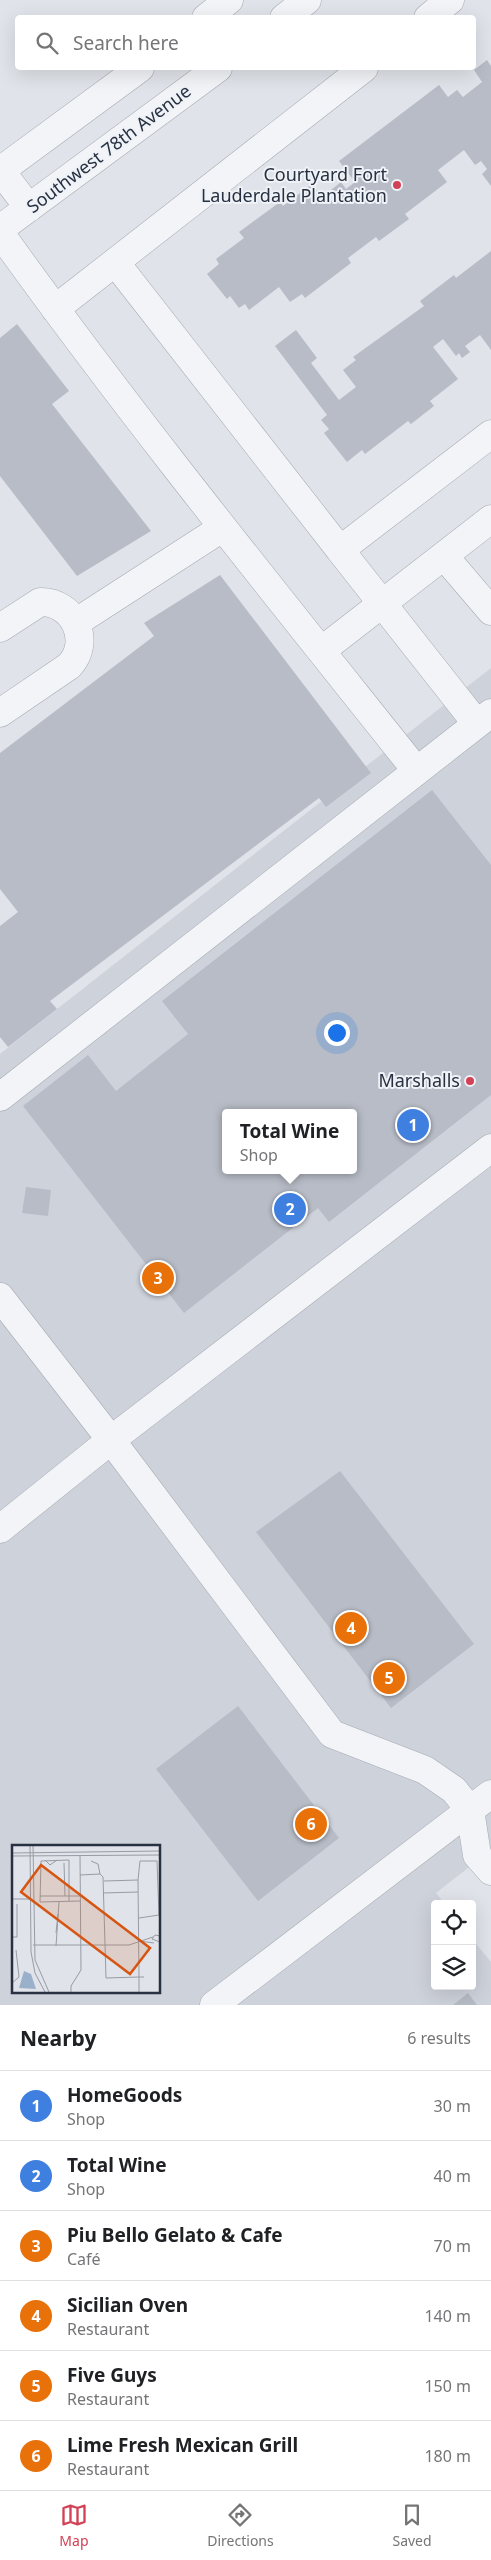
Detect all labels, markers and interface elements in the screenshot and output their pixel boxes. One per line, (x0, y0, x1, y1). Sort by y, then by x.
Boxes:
search box (15, 15, 476, 70)
icon: search (33, 29, 61, 57)
text: Search here (73, 30, 179, 56)
street label: Southwest 78th Avenue (21, 79, 195, 218)
place label: Courtyard Fort Lauderdale Plantation (201, 162, 387, 207)
marker: Courtyard Fort Lauderdale Plantation (391, 179, 403, 191)
your location (324, 1020, 350, 1046)
place label: Marshalls (378, 1068, 460, 1092)
marker: Marshalls (464, 1075, 476, 1087)
pin: 1 (397, 1106, 429, 1144)
popup (222, 1109, 357, 1174)
text: Total Wine (240, 1118, 339, 1144)
text: Shop (240, 1144, 278, 1166)
pin: 2 (274, 1190, 306, 1228)
pin: 3 (142, 1259, 174, 1297)
pin: 4 (335, 1609, 367, 1647)
pin: 5 (373, 1659, 405, 1697)
pin: 6 (295, 1805, 327, 1843)
inset map (12, 1845, 160, 1992)
map controls (431, 1900, 476, 1990)
button: locate (431, 1900, 476, 1945)
button: layers (431, 1945, 476, 1990)
text: Nearby (20, 2024, 96, 2052)
text: 6 results (407, 2027, 471, 2049)
text: HomeGoods (67, 2082, 182, 2108)
text: 1 (31, 2095, 41, 2117)
text: 30 m (434, 2095, 471, 2117)
text: Shop (67, 2108, 105, 2130)
text: Total Wine (67, 2152, 166, 2178)
text: 2 (31, 2165, 41, 2187)
text: 40 m (434, 2165, 471, 2187)
text: Shop (67, 2178, 105, 2200)
text: Piu Bello Gelato & Cafe (67, 2222, 283, 2248)
text: 3 (31, 2235, 41, 2257)
text: 70 m (434, 2235, 471, 2257)
text: Café (67, 2248, 101, 2270)
text: Sicilian Oven (67, 2292, 188, 2318)
text: 4 (31, 2305, 41, 2327)
text: 140 m (424, 2305, 471, 2327)
text: Restaurant (67, 2318, 149, 2340)
text: Five Guys (67, 2362, 157, 2388)
text: 5 (31, 2375, 41, 2397)
text: 150 m (424, 2375, 471, 2397)
text: Restaurant (67, 2388, 149, 2410)
text: Lime Fresh Mexican Grill (67, 2432, 298, 2458)
text: 6 (31, 2445, 41, 2467)
text: 180 m (424, 2445, 471, 2467)
text: Restaurant (67, 2458, 149, 2480)
tab: Map (59, 2501, 89, 2550)
tab: Directions (207, 2501, 274, 2550)
tab: Saved (392, 2501, 432, 2550)

